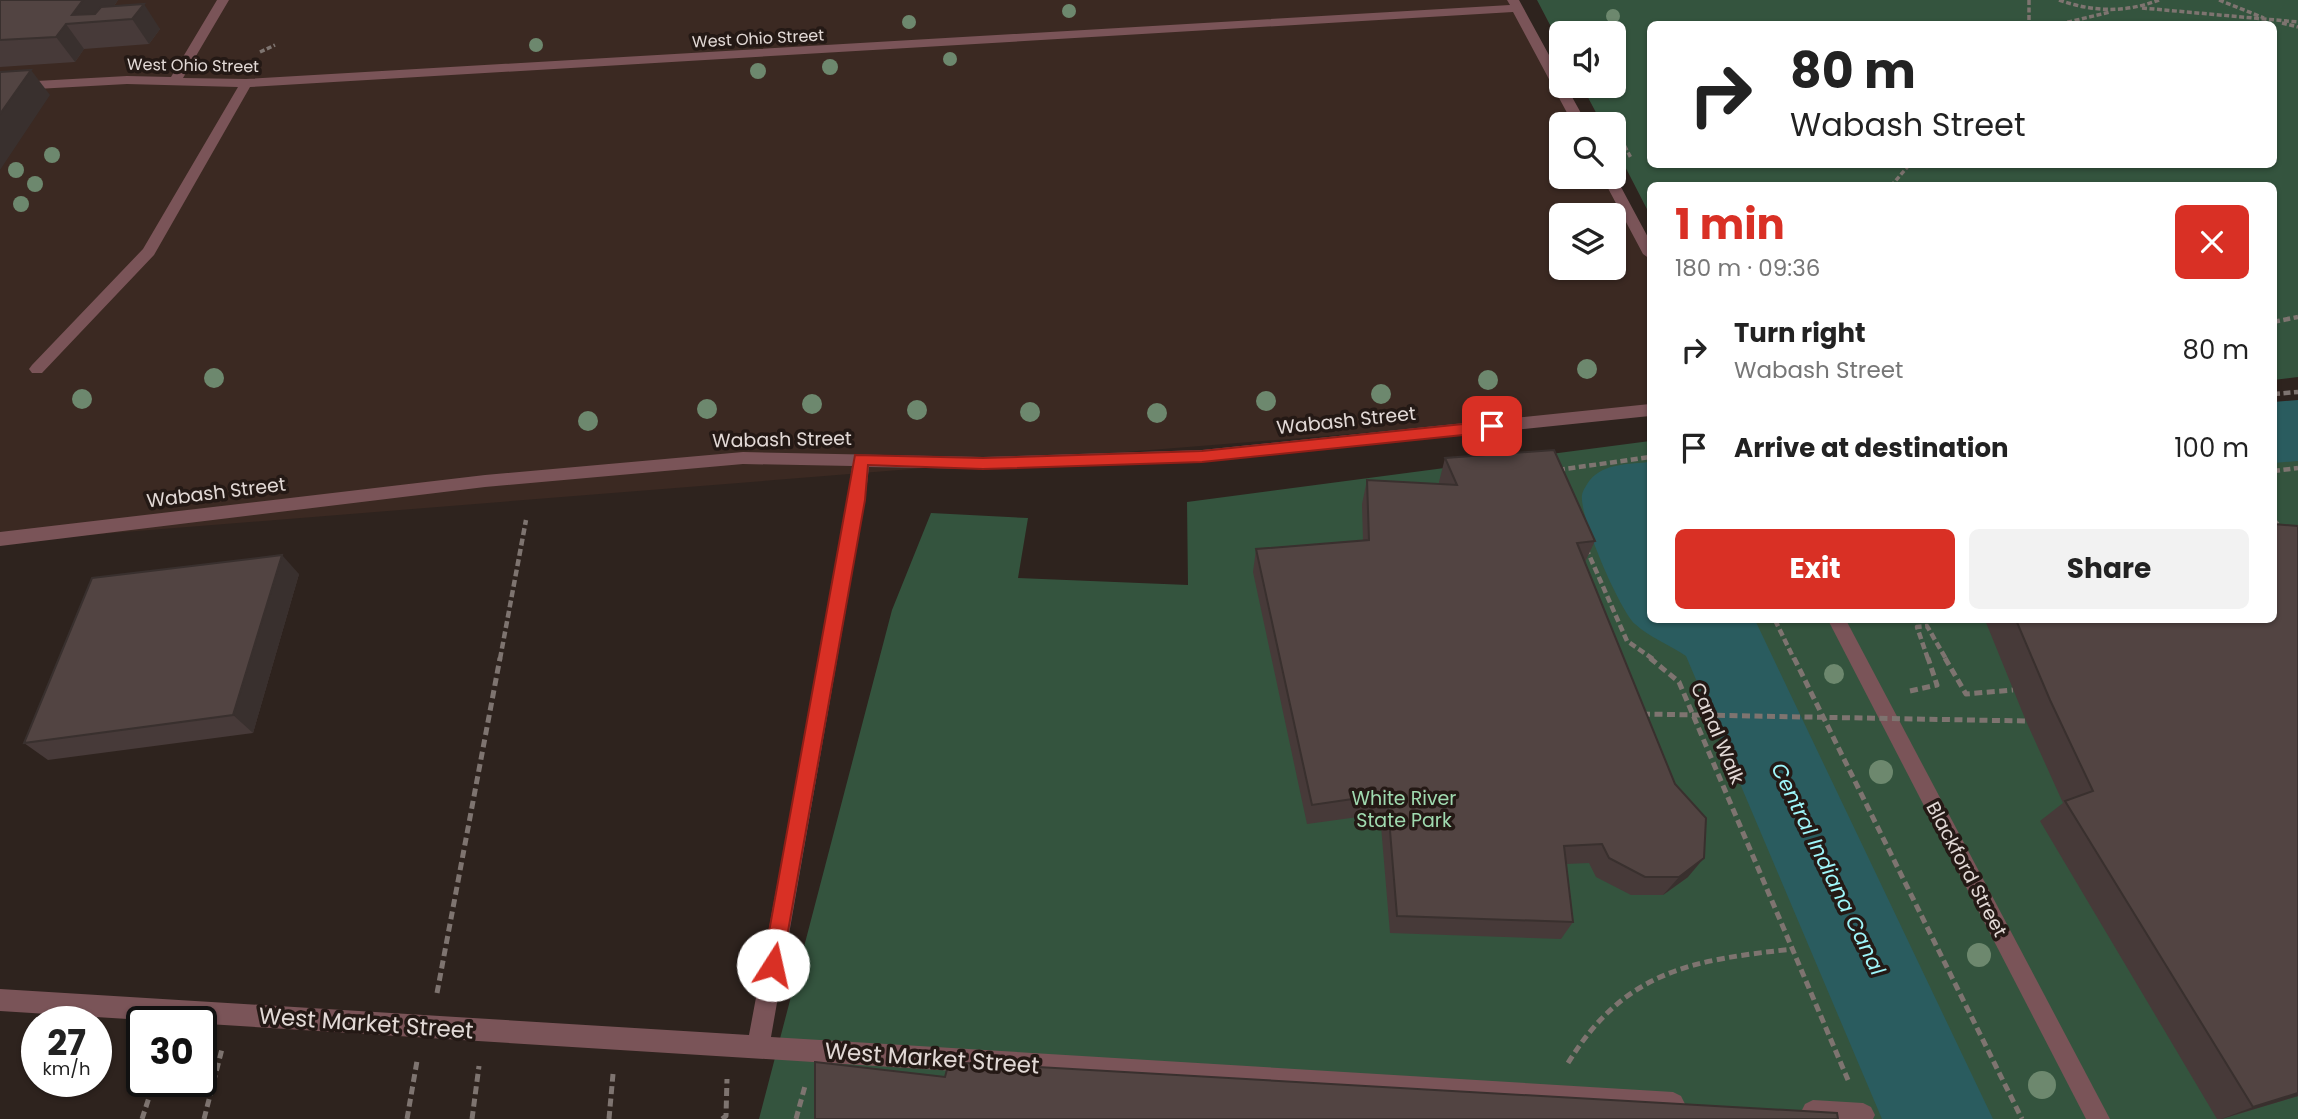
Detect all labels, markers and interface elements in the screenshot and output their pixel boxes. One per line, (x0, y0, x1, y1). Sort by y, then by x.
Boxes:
map controls (1549, 21, 1626, 280)
button: sound (1549, 21, 1626, 98)
street label: West Ohio Street (691, 24, 825, 53)
text: 80 m (1790, 37, 1916, 105)
icon: right (1675, 49, 1766, 140)
street label: West Ohio Street (127, 53, 259, 78)
text: Wabash Street (1790, 102, 2026, 147)
button: search (1549, 112, 1626, 189)
text: 1 min (1675, 195, 1785, 254)
button: layers (1549, 203, 1626, 280)
button: close (2175, 205, 2249, 279)
text: 180 m · 09:36 (1675, 252, 1820, 284)
text: Turn right (1734, 315, 1866, 351)
icon: right (1675, 331, 1713, 369)
text: 80 m (2183, 332, 2249, 368)
text: Wabash Street (1734, 354, 1903, 386)
pin (1462, 396, 1522, 456)
street label: Wabash Street (1275, 400, 1417, 441)
icon: arrive (1473, 407, 1511, 445)
street label: Wabash Street (712, 425, 852, 454)
icon: arrive (1675, 429, 1713, 467)
text: Arrive at destination (1734, 430, 2009, 466)
text: 100 m (2174, 430, 2249, 466)
street label: Wabash Street (145, 471, 287, 514)
button: Exit (1675, 529, 1955, 609)
button: Share (1969, 529, 2249, 609)
street label: Canal Walk (1684, 678, 1751, 788)
water label: Central Indiana Canal (1764, 758, 1893, 981)
park label: White River State Park (1352, 785, 1456, 834)
street label: Blackford Street (1920, 797, 2014, 942)
position arrow (736, 928, 810, 1002)
street label: West Market Street (258, 1000, 474, 1046)
speed limit sign: 30 (126, 1006, 217, 1097)
text: 27 (47, 1018, 86, 1067)
street label: West Market Street (824, 1035, 1040, 1081)
text: km/h (43, 1056, 90, 1081)

